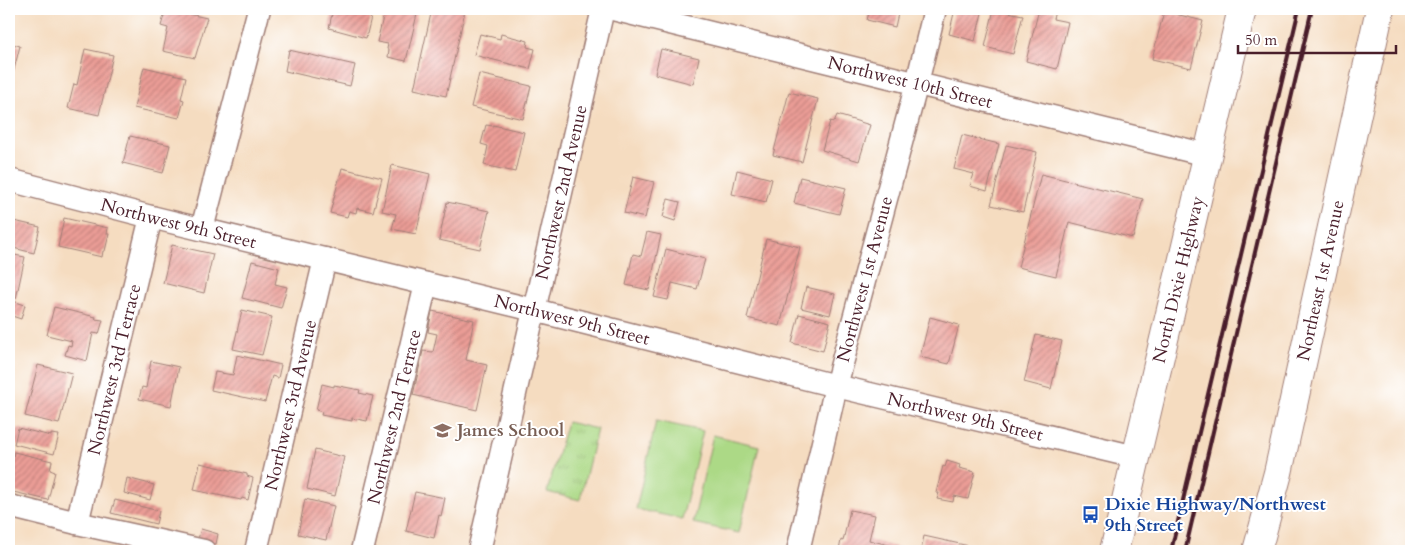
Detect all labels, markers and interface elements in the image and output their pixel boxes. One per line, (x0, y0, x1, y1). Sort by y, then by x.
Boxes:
scale bar (1238, 22, 1395, 54)
text: 50 m (1245, 30, 1277, 50)
street label: Northwest 10th Street (825, 50, 995, 115)
street label: Northwest 2nd Avenue (529, 102, 594, 282)
street label: Northwest 9th Street (98, 192, 259, 255)
street label: North Dixie Highway (1147, 193, 1211, 366)
street label: Northwest 1st Avenue (831, 194, 899, 365)
street label: Northeast 1st Avenue (1291, 198, 1351, 363)
street label: Northwest 3rd Terrace (82, 281, 147, 458)
street label: Northwest 9th Street (491, 289, 652, 352)
street label: Northwest 3rd Avenue (259, 317, 323, 493)
street label: Northwest 2nd Terrace (362, 327, 428, 507)
street label: Northwest 9th Street (885, 387, 1046, 448)
place label: James School (454, 418, 564, 443)
school or university icon: James School (433, 420, 453, 440)
place label: Dixie Highway/Northwest 9th Street (1105, 492, 1327, 538)
bus stop icon: Dixie Highway/Northwest 9th Street (1081, 504, 1101, 524)

